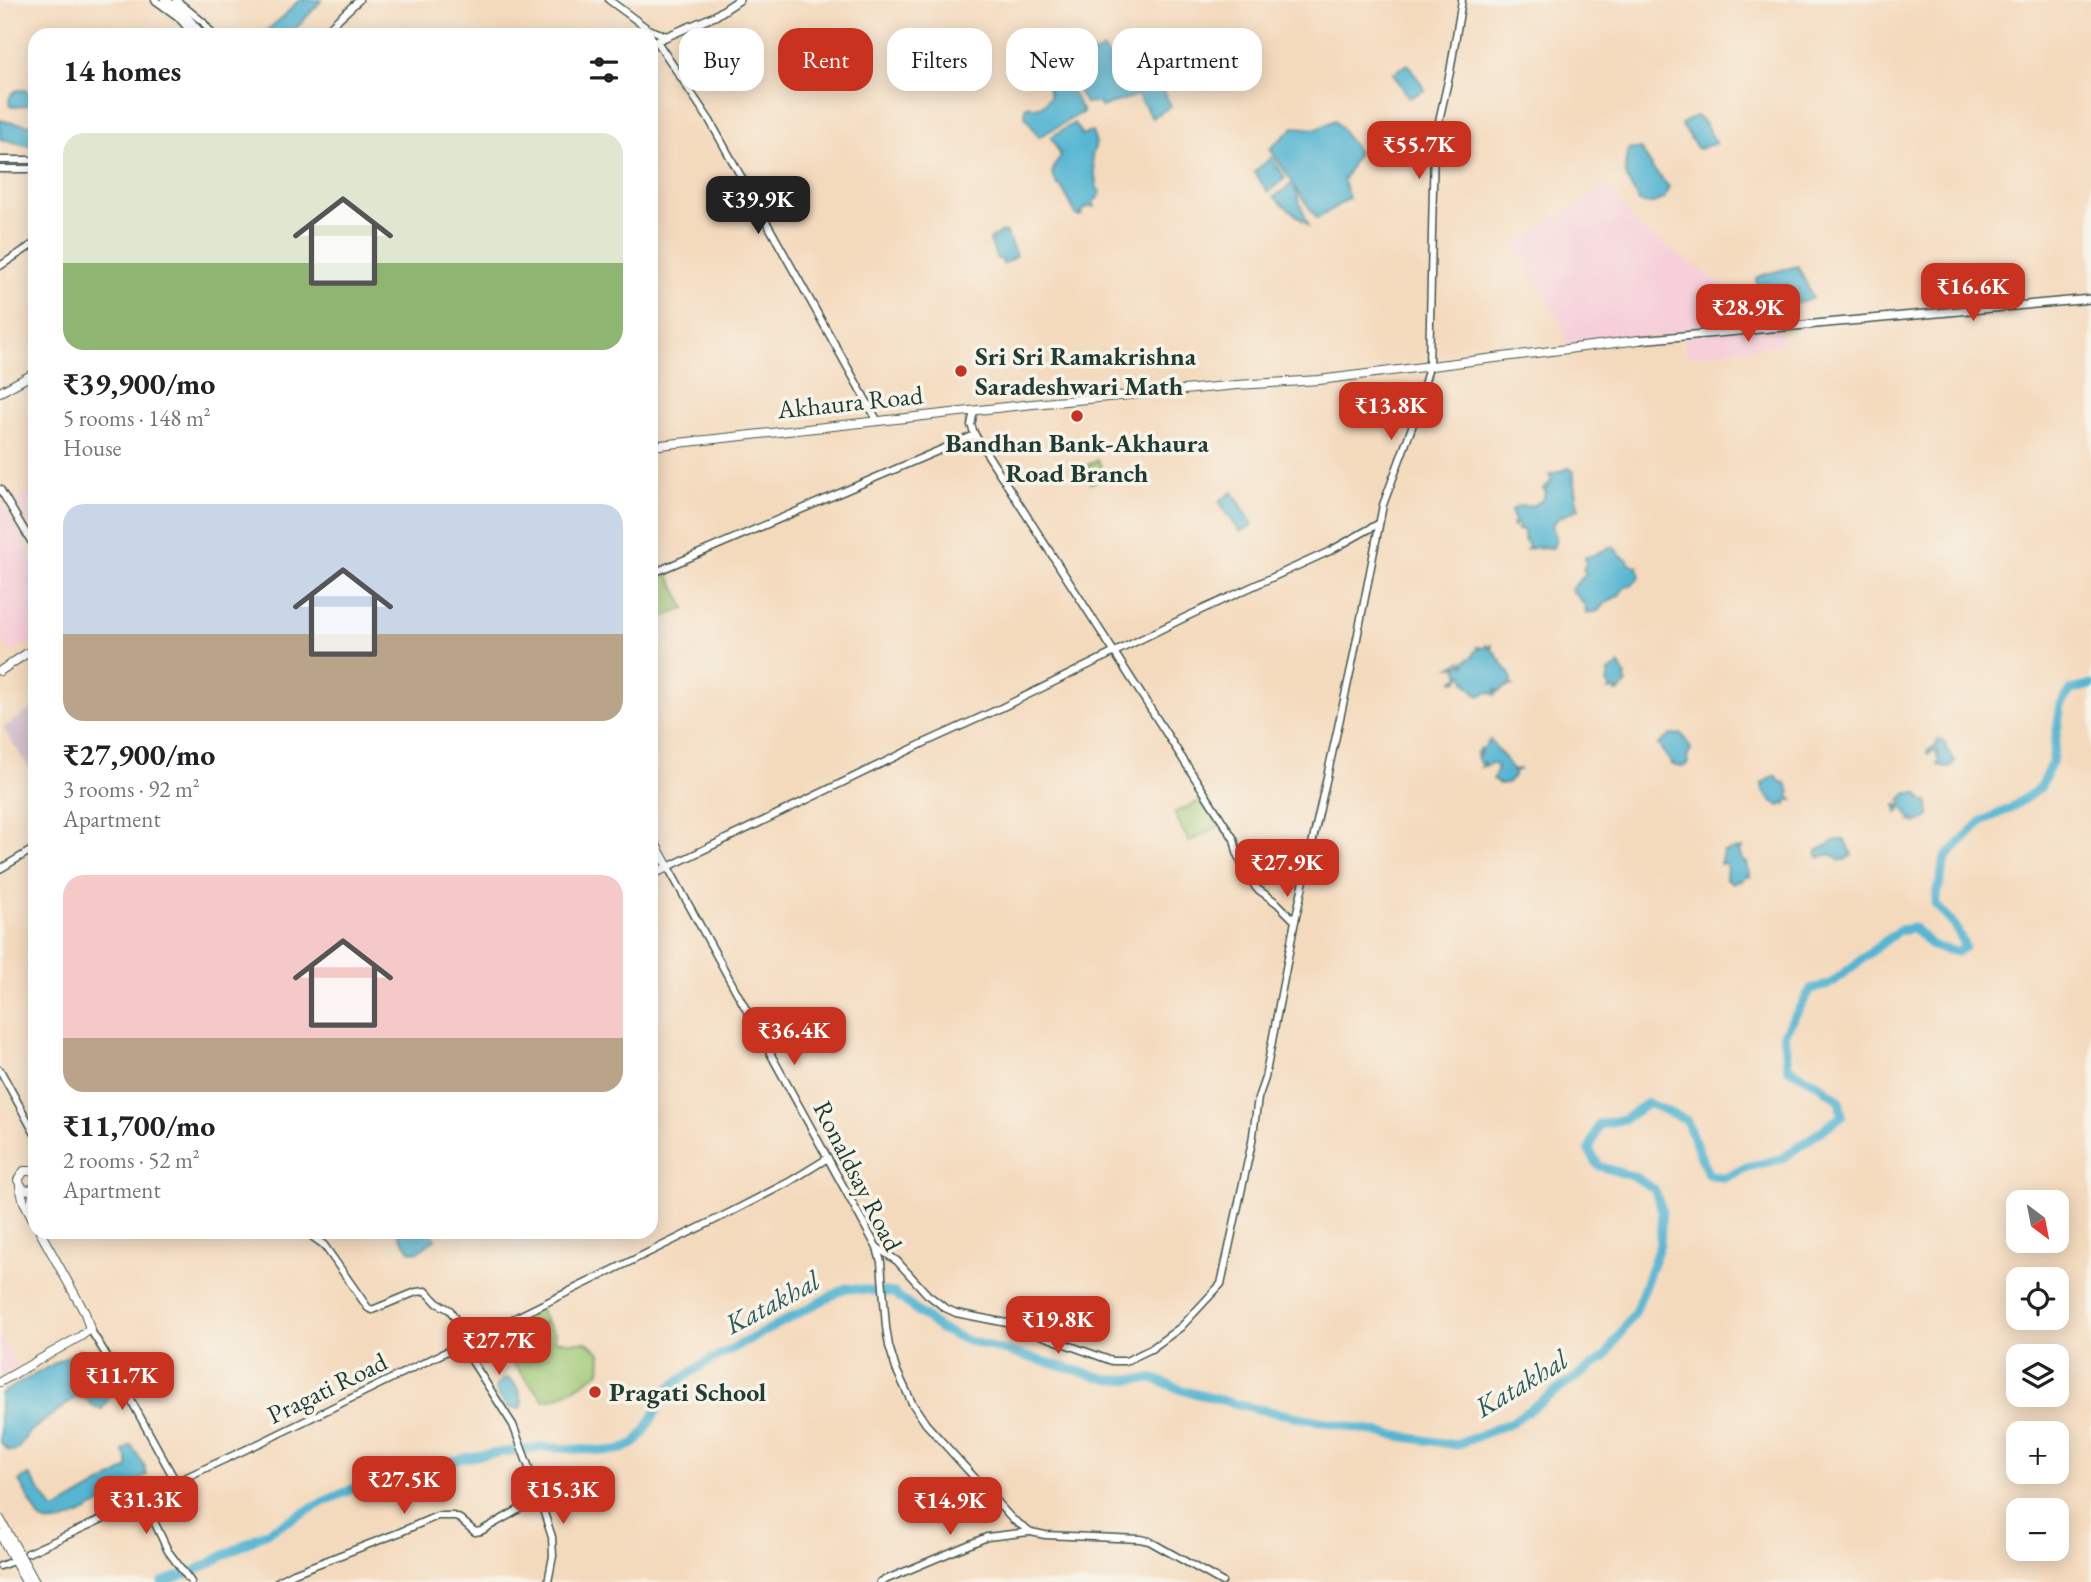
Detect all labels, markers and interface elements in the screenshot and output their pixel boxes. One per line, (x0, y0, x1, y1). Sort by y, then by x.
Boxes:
chip: Buy (679, 28, 764, 91)
chip: Rent (778, 28, 873, 91)
chip: Filters (887, 28, 992, 91)
chip: New (1006, 28, 1098, 91)
chip: Apartment (1112, 28, 1262, 91)
text: 14 homes (63, 51, 181, 90)
icon: filters (585, 51, 623, 89)
pin: ₹55.7K (1362, 122, 1476, 181)
text: ₹55.7K (1383, 129, 1455, 159)
pin: ₹39.9K (701, 176, 815, 236)
icon: home (280, 178, 406, 304)
text: ₹39.9K (722, 184, 794, 214)
pin: ₹16.6K (1916, 264, 2030, 323)
text: ₹16.6K (1937, 271, 2009, 301)
pin: ₹28.9K (1691, 284, 1805, 344)
text: ₹28.9K (1712, 292, 1784, 322)
place label: Sri Sri Ramakrishna Saradeshwari Math (975, 339, 1197, 403)
marker: Sri Sri Ramakrishna Saradeshwari Math (953, 363, 969, 379)
text: ₹39,900/mo (63, 364, 215, 403)
street label: Akhaura Road (774, 377, 925, 427)
pin: ₹13.8K (1334, 382, 1448, 442)
text: ₹13.8K (1355, 390, 1427, 420)
text: 5 rooms · 148 m² (63, 403, 211, 433)
marker: Bandhan Bank-Akhaura Road Branch (1069, 408, 1085, 424)
place label: Bandhan Bank-Akhaura Road Branch (945, 426, 1209, 490)
text: House (63, 433, 122, 463)
icon: home (280, 549, 406, 675)
text: ₹27,900/mo (63, 735, 215, 774)
text: 3 rooms · 92 m² (63, 774, 200, 804)
text: Apartment (63, 804, 161, 834)
pin: ₹27.9K (1230, 839, 1344, 899)
text: ₹27.9K (1251, 847, 1323, 877)
icon: home (280, 920, 406, 1046)
pin: ₹36.4K (737, 1007, 851, 1067)
text: ₹36.4K (758, 1015, 830, 1045)
street label: Ronaldsay Road (806, 1095, 911, 1258)
text: ₹11,700/mo (63, 1106, 215, 1145)
text: 2 rooms · 52 m² (63, 1145, 200, 1175)
text: Apartment (63, 1175, 161, 1205)
north arrow (2006, 1190, 2068, 1253)
map controls (2006, 1190, 2069, 1561)
water label: Katakhal (718, 1262, 826, 1342)
button: locate (2006, 1267, 2069, 1330)
pin: ₹19.8K (1001, 1296, 1115, 1356)
text: ₹19.8K (1022, 1304, 1094, 1334)
pin: ₹27.7K (442, 1318, 556, 1377)
text: ₹27.7K (463, 1325, 535, 1355)
water label: Katakhal (1467, 1341, 1575, 1425)
street label: Pragati Road (261, 1344, 393, 1432)
button: layers (2006, 1344, 2069, 1407)
pin: ₹11.7K (65, 1352, 179, 1412)
text: ₹11.7K (86, 1360, 158, 1390)
place label: Pragati School (609, 1375, 766, 1409)
marker: Pragati School (587, 1384, 603, 1400)
button: + (2006, 1421, 2069, 1484)
pin: ₹27.5K (347, 1456, 461, 1516)
text: ₹27.5K (368, 1464, 440, 1494)
pin: ₹15.3K (506, 1466, 620, 1526)
text: ₹15.3K (527, 1474, 599, 1504)
pin: ₹31.3K (89, 1476, 203, 1536)
pin: ₹14.9K (893, 1478, 1007, 1537)
text: ₹31.3K (110, 1484, 182, 1514)
text: ₹14.9K (914, 1485, 986, 1515)
button: − (2006, 1498, 2069, 1561)

